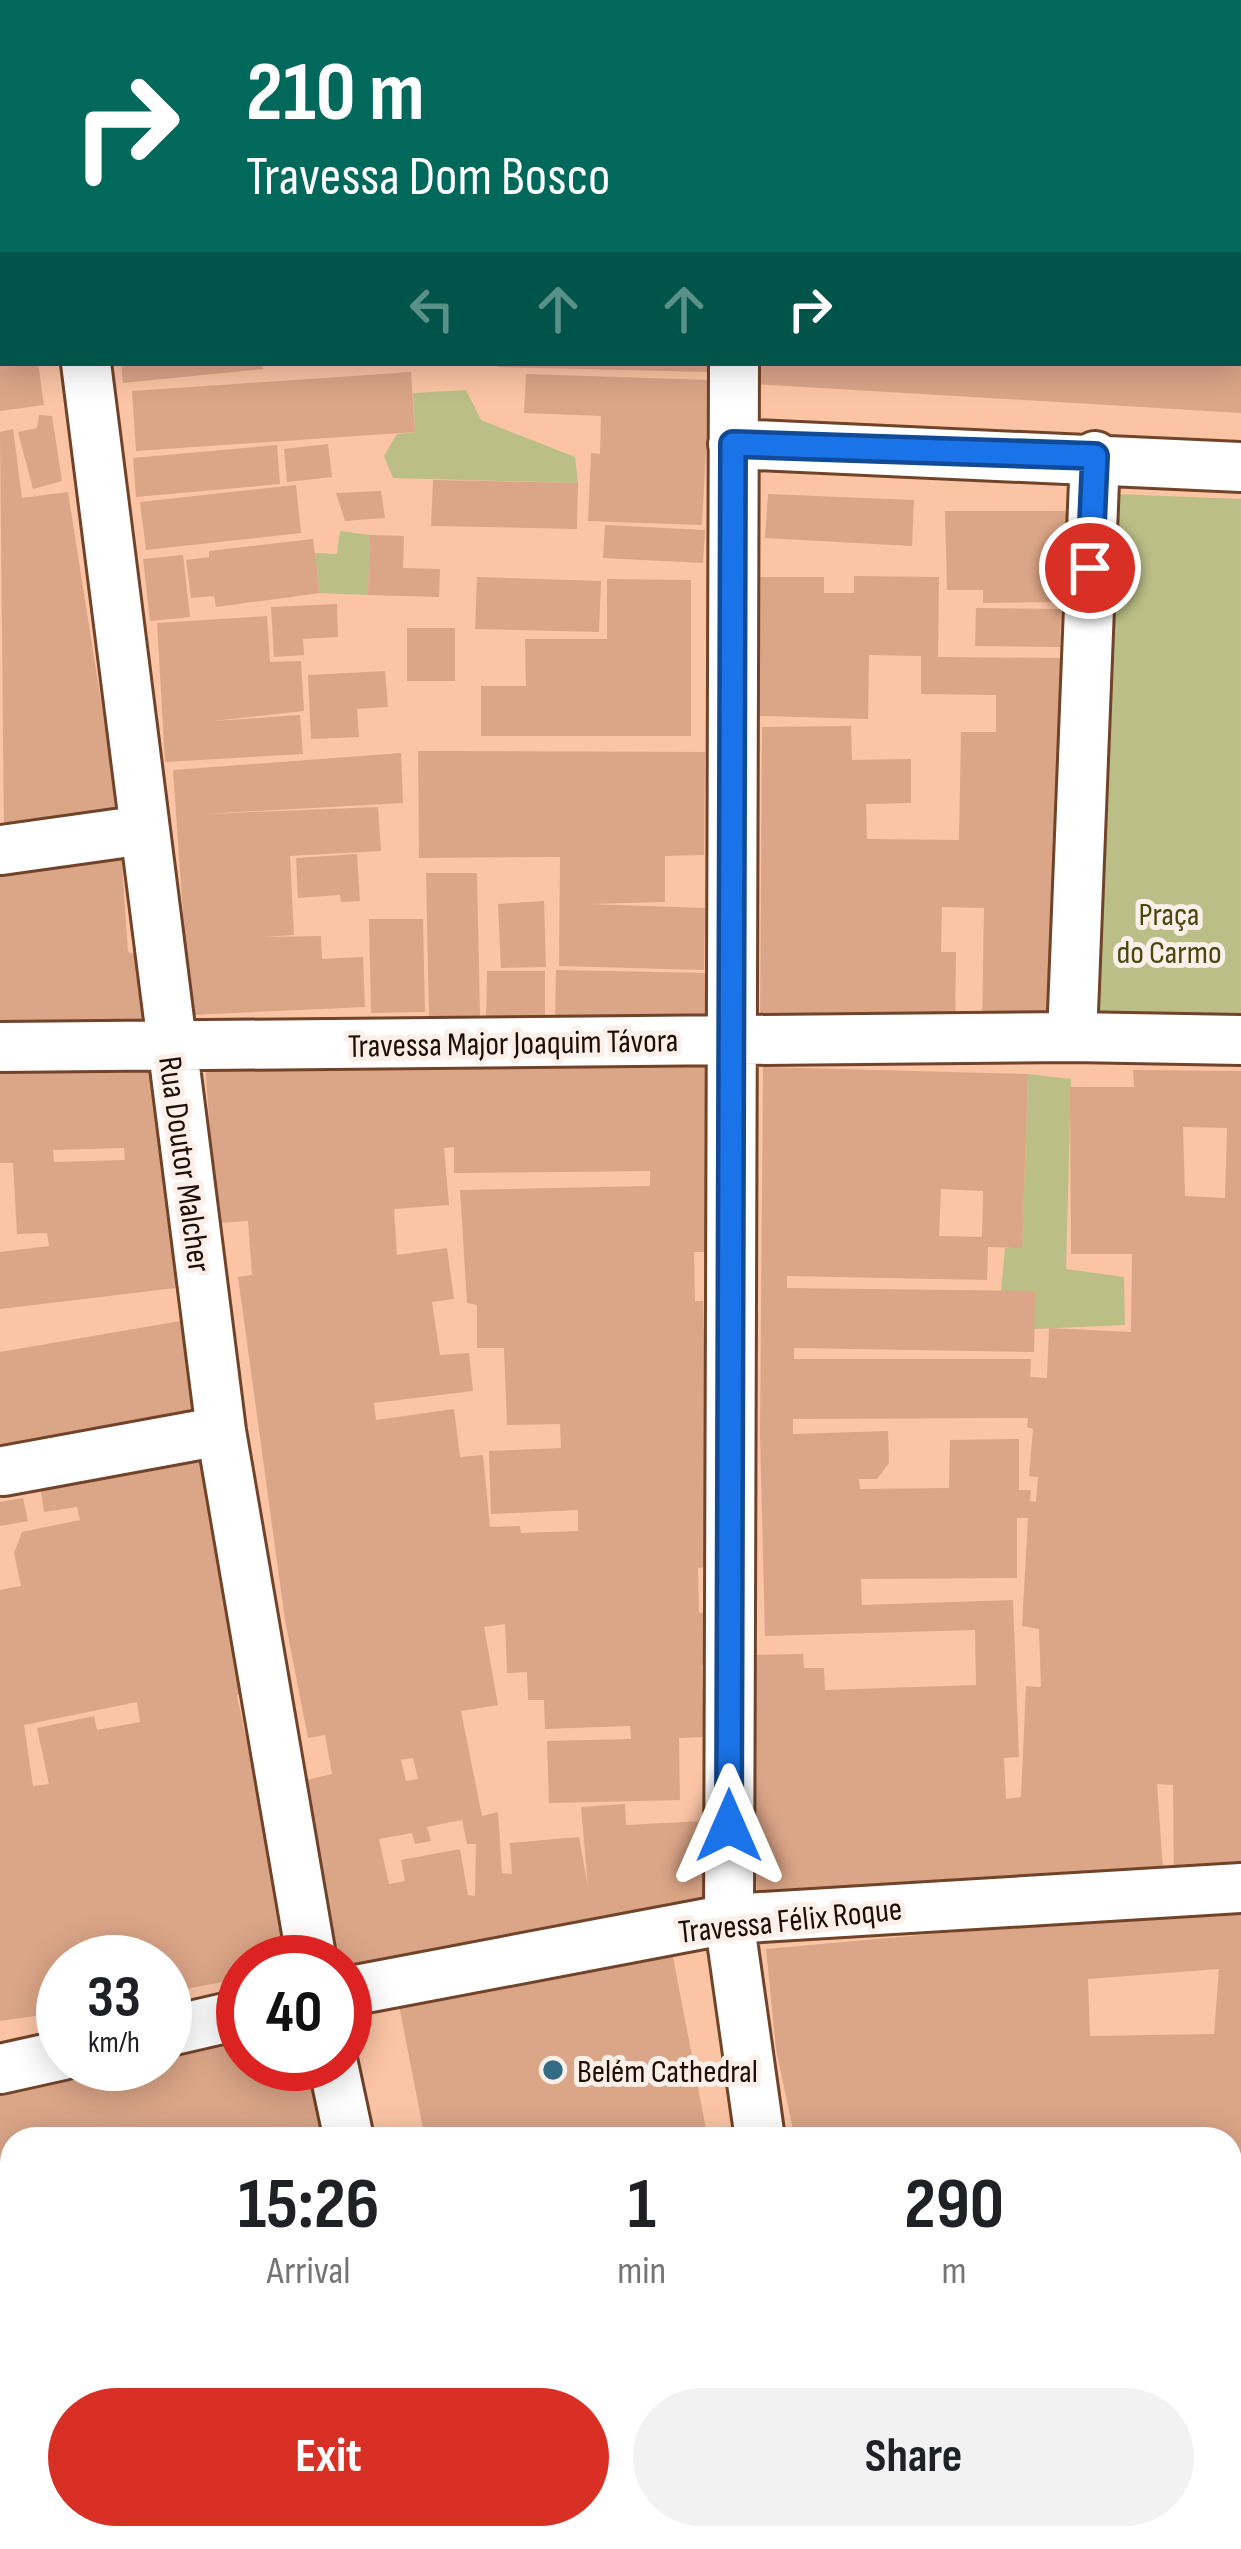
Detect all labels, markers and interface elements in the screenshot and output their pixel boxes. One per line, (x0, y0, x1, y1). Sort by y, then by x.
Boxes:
text: 210 m (246, 43, 425, 144)
icon: right (48, 48, 204, 204)
text: Travessa Dom Bosco (246, 145, 610, 210)
icon: left (399, 276, 465, 342)
icon: ahead (525, 276, 591, 342)
icon: ahead (651, 276, 717, 342)
icon: right (777, 276, 843, 342)
pin (1039, 517, 1141, 619)
icon: arrive (1057, 535, 1123, 601)
park label: Praça do Carmo (1116, 895, 1222, 973)
street label: Travessa Major Joaquim Távora (347, 1021, 679, 1067)
street label: Rua Doutor Malcher (149, 1054, 219, 1275)
position arrow (666, 1763, 792, 1889)
street label: Travessa Félix Roque (676, 1889, 904, 1953)
speed limit sign: 40 (216, 1935, 372, 2091)
text: 33 (87, 1962, 141, 2034)
text: km/h (88, 2025, 140, 2061)
place label: Belém Cathedral (577, 2052, 758, 2092)
marker: Belém Cathedral (540, 2057, 566, 2083)
text: 15:26 (238, 2162, 379, 2249)
text: 1 (628, 2162, 656, 2249)
text: 290 (904, 2162, 1004, 2249)
text: Arrival (267, 2248, 351, 2295)
text: min (617, 2248, 666, 2295)
text: m (942, 2248, 967, 2295)
button: Exit (48, 2388, 609, 2526)
button: Share (633, 2388, 1194, 2526)

